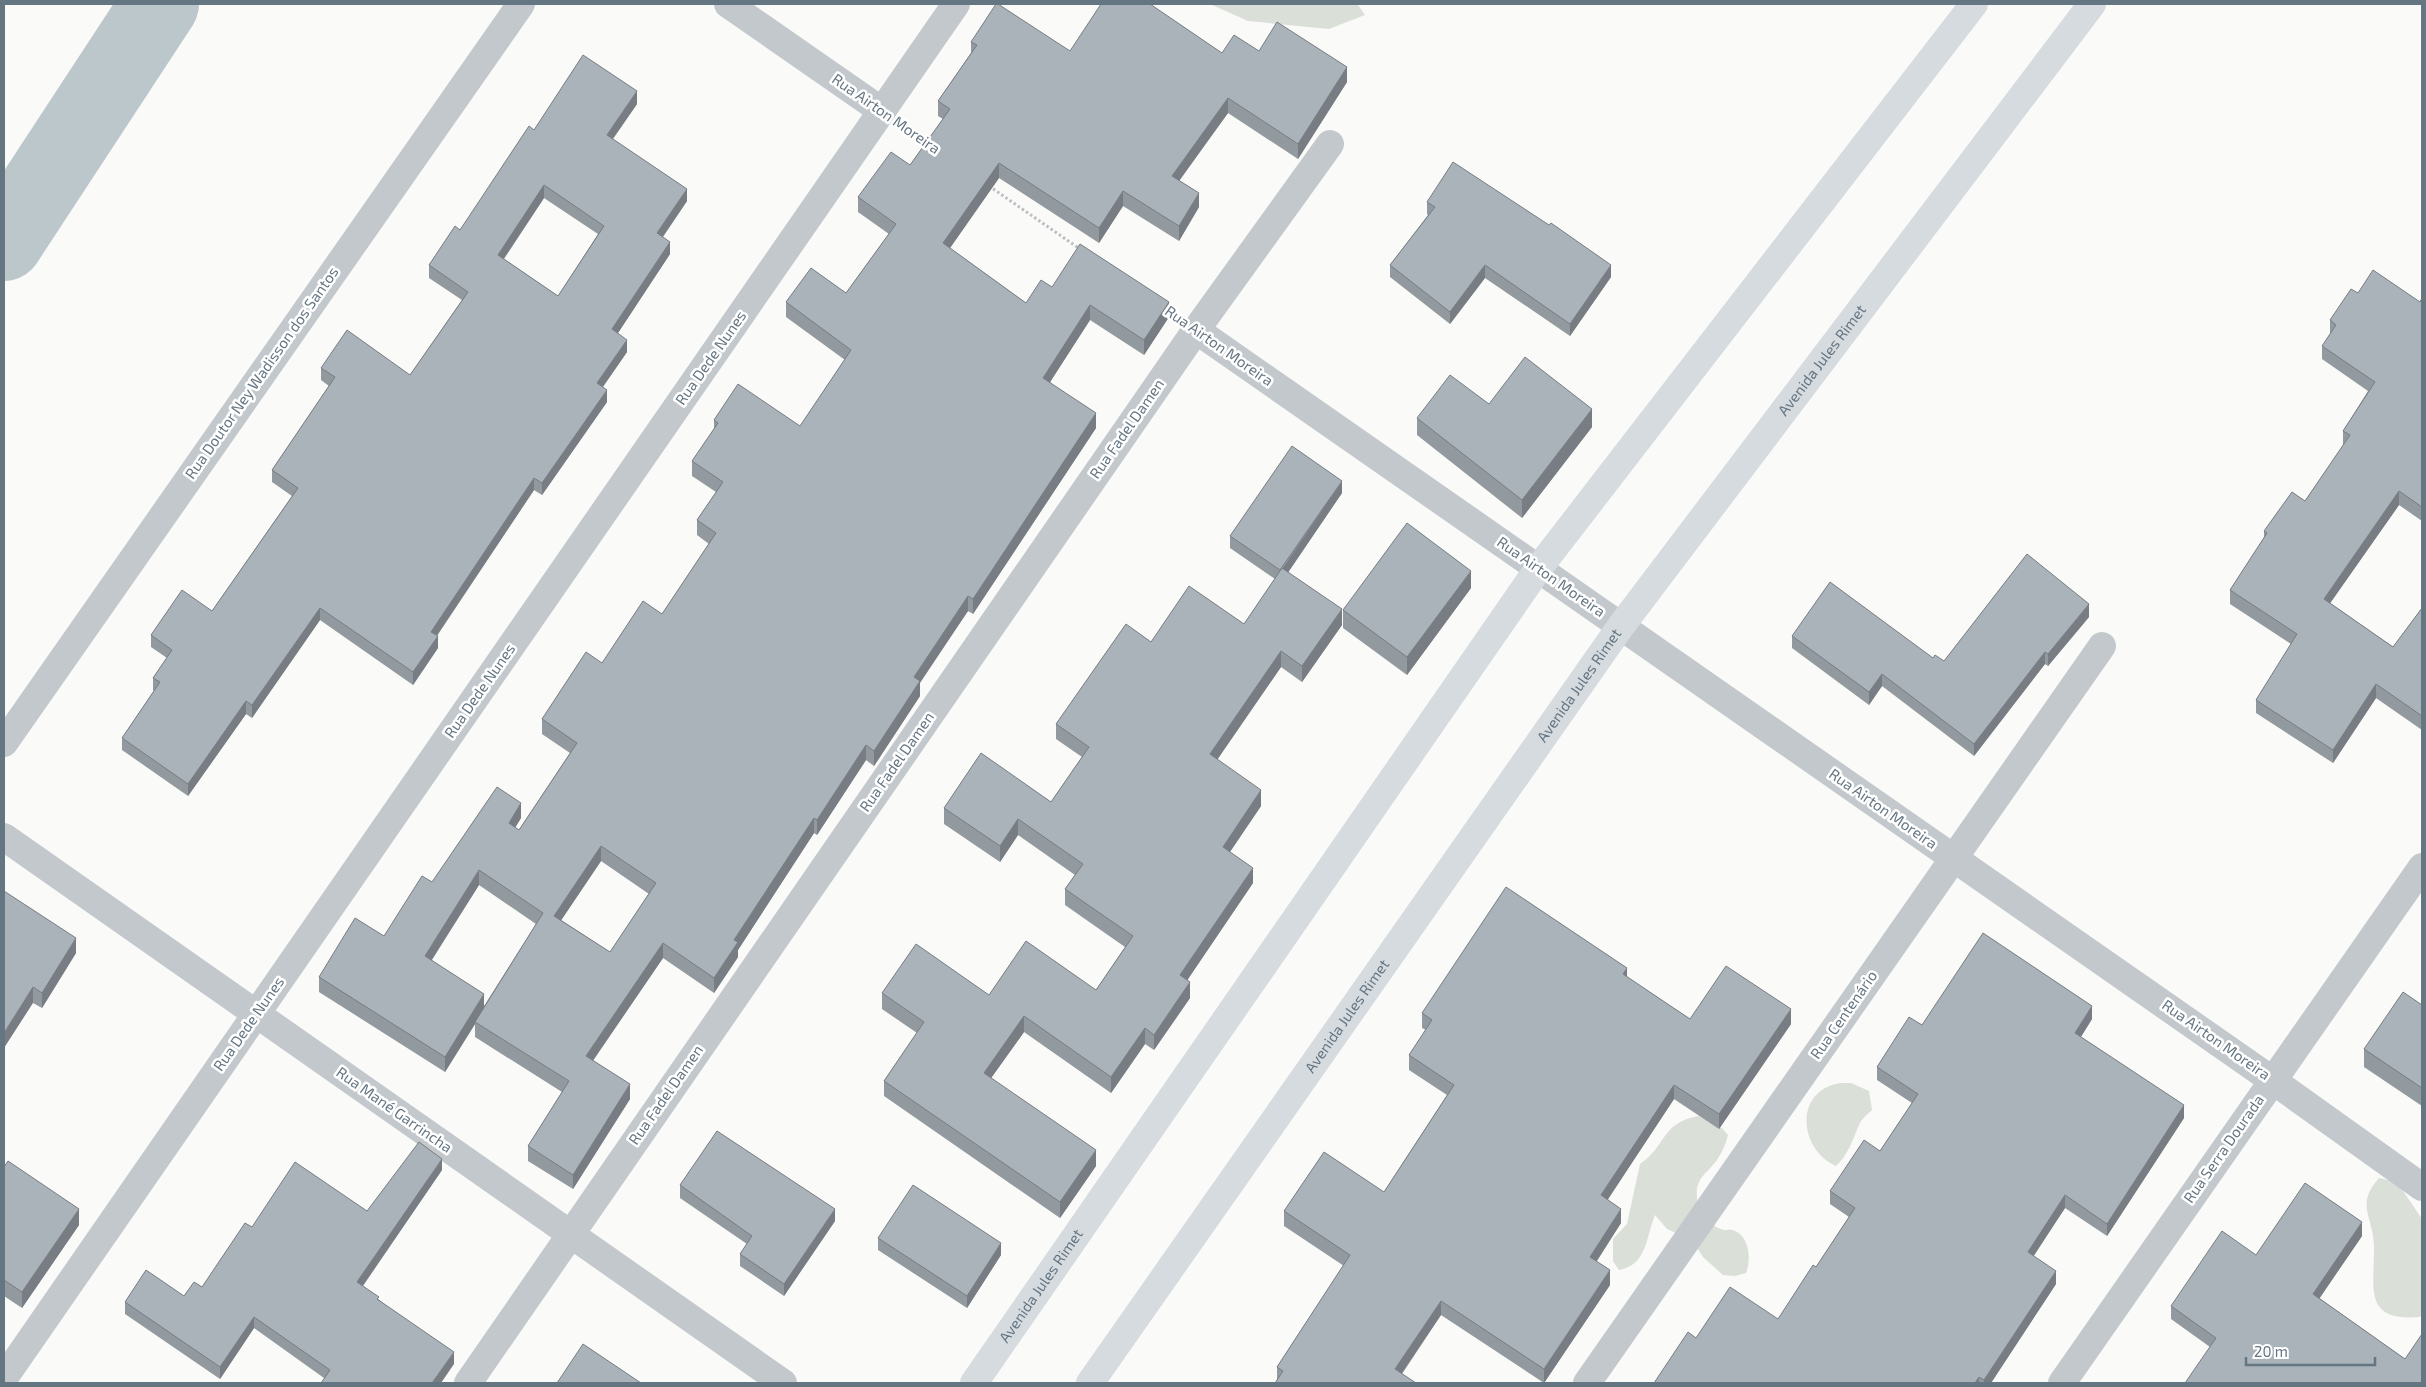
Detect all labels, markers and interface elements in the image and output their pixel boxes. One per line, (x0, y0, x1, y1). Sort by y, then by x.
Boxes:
street label: Rua Airton Moreira (829, 69, 944, 157)
street label: Rua Doutor Ney Wadisson dos Santos (181, 263, 342, 482)
street label: Avenida Jules Rimet (1774, 300, 1869, 419)
street label: Rua Airton Moreira (1162, 301, 1277, 389)
street label: Rua Dede Nunes (671, 307, 749, 408)
street label: Rua Fadel Damen (1085, 375, 1167, 482)
street label: Rua Airton Moreira (1494, 532, 1609, 620)
street label: Avenida Jules Rimet (1532, 624, 1625, 745)
street label: Rua Dede Nunes (440, 640, 518, 741)
street label: Rua Fadel Damen (855, 708, 937, 815)
street label: Rua Airton Moreira (1826, 764, 1941, 852)
street label: Avenida Jules Rimet (1300, 955, 1393, 1076)
street label: Rua Centenário (1806, 967, 1880, 1062)
street label: Rua Dede Nunes (209, 973, 287, 1074)
street label: Rua Airton Moreira (2159, 995, 2274, 1083)
street label: Rua Fadel Damen (624, 1041, 706, 1148)
street label: Rua Mané Garrincha (333, 1062, 456, 1156)
street label: Rua Serra Dourada (2179, 1091, 2267, 1206)
street label: Avenida Jules Rimet (995, 1225, 1086, 1346)
scale bar (2246, 1334, 2375, 1366)
text: 20 m (2254, 1342, 2288, 1360)

